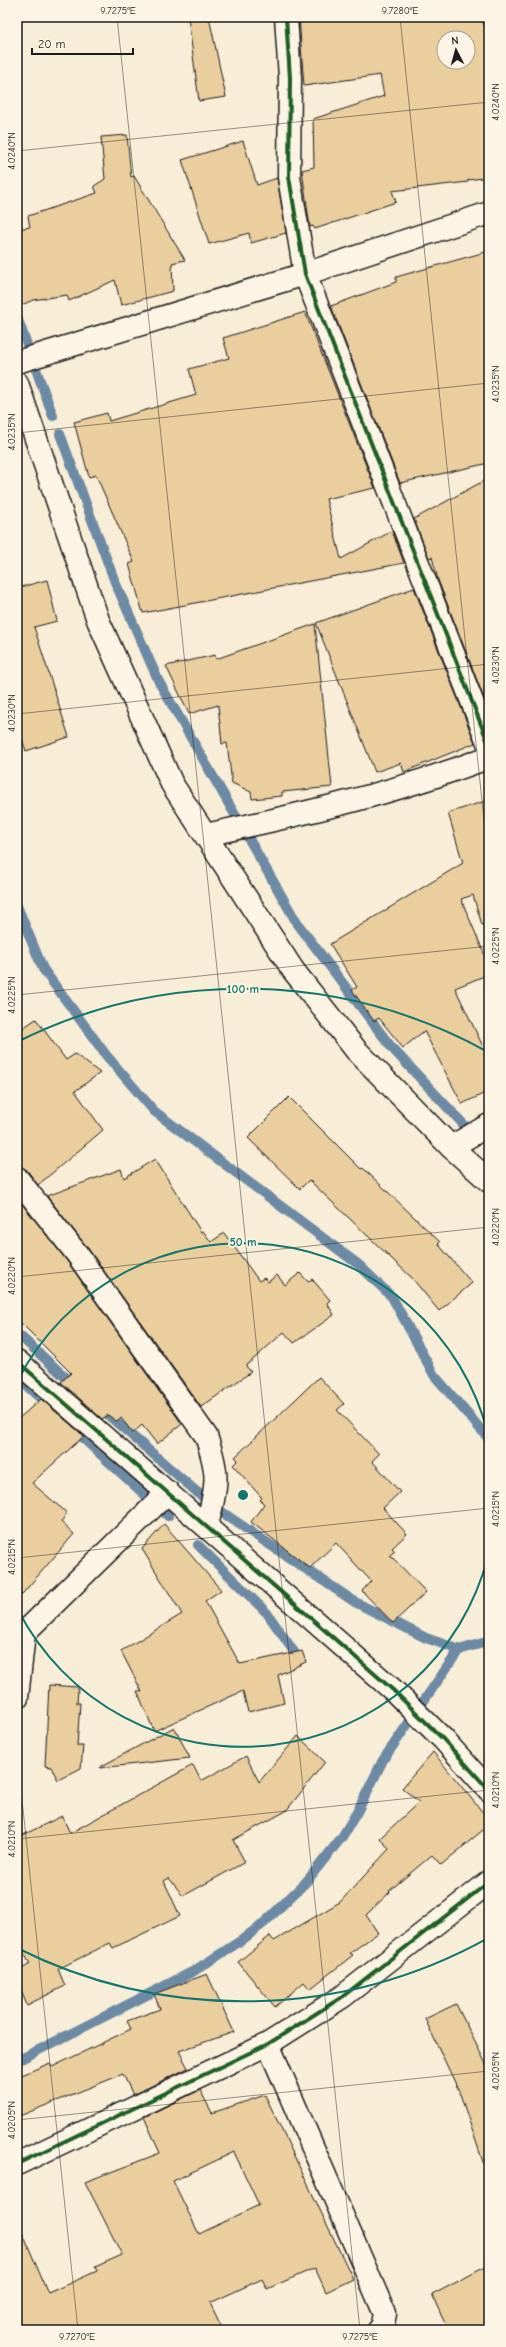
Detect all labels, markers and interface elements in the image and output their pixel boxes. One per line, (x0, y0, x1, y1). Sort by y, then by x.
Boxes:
text: 9.7275°E (100, 5, 136, 17)
text: 9.7280°E (382, 5, 418, 17)
scale bar (32, 30, 133, 56)
north arrow (436, 30, 476, 70)
text: N (451, 34, 459, 47)
text: 20 m (38, 37, 66, 51)
text: 4.0240°N (490, 83, 502, 121)
text: 4.0240°N (6, 132, 18, 170)
text: 4.0235°N (490, 365, 502, 403)
text: 4.0235°N (6, 413, 18, 451)
text: 4.0230°N (490, 646, 502, 684)
text: 4.0230°N (6, 694, 18, 732)
text: 4.0225°N (490, 927, 502, 965)
text: 4.0225°N (6, 976, 18, 1014)
text: 100 m (227, 982, 259, 996)
text: 4.0220°N (490, 1208, 502, 1246)
text: 50 m (229, 1235, 257, 1249)
text: 4.0220°N (6, 1257, 18, 1295)
centre of rings (236, 1488, 250, 1502)
text: 4.0215°N (490, 1491, 502, 1527)
text: 4.0215°N (6, 1539, 18, 1575)
text: 4.0210°N (490, 1772, 502, 1808)
text: 4.0210°N (6, 1821, 18, 1857)
text: 4.0205°N (490, 2052, 502, 2090)
text: 4.0205°N (6, 2101, 18, 2139)
text: 9.7270°E (59, 2331, 95, 2343)
text: 9.7275°E (342, 2331, 378, 2343)

